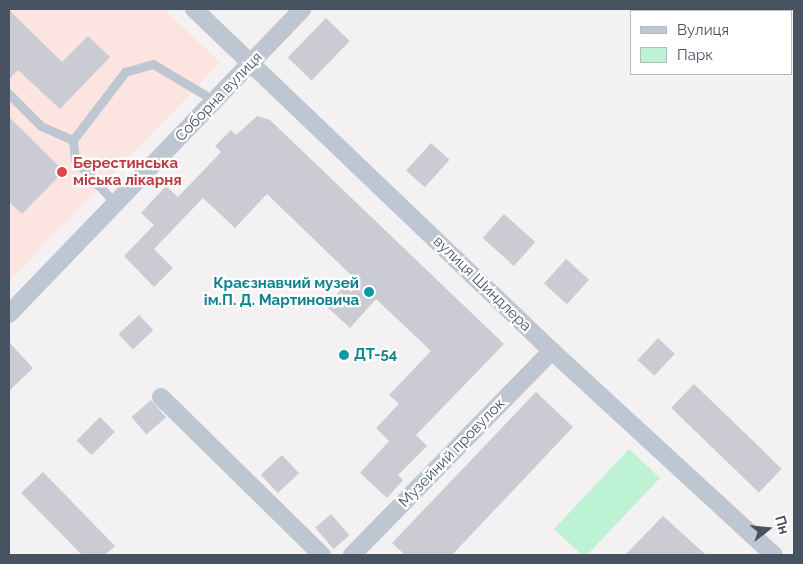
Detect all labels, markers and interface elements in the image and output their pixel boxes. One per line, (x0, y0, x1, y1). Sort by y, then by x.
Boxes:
legend (630, 10, 793, 75)
text: Вулиця (677, 21, 729, 39)
text: Парк (677, 46, 713, 64)
street label: Соборна вулиця (172, 49, 266, 145)
place label: Берестинська міська лікарня (73, 154, 182, 189)
marker: Берестинська міська лікарня (55, 165, 69, 179)
street label: вулиця Шиндлера (429, 233, 535, 335)
place label: Краєзнавчий музей ім.П. Д. Мартиновича (204, 274, 359, 309)
marker: Краєзнавчий музей ім.П. Д. Мартиновича (363, 286, 375, 298)
place label: ДТ-54 (354, 346, 397, 364)
marker: ДТ-54 (338, 349, 350, 361)
street label: Музейний провулок (395, 395, 509, 511)
north arrow (743, 504, 793, 554)
text: Пн (772, 514, 793, 536)

